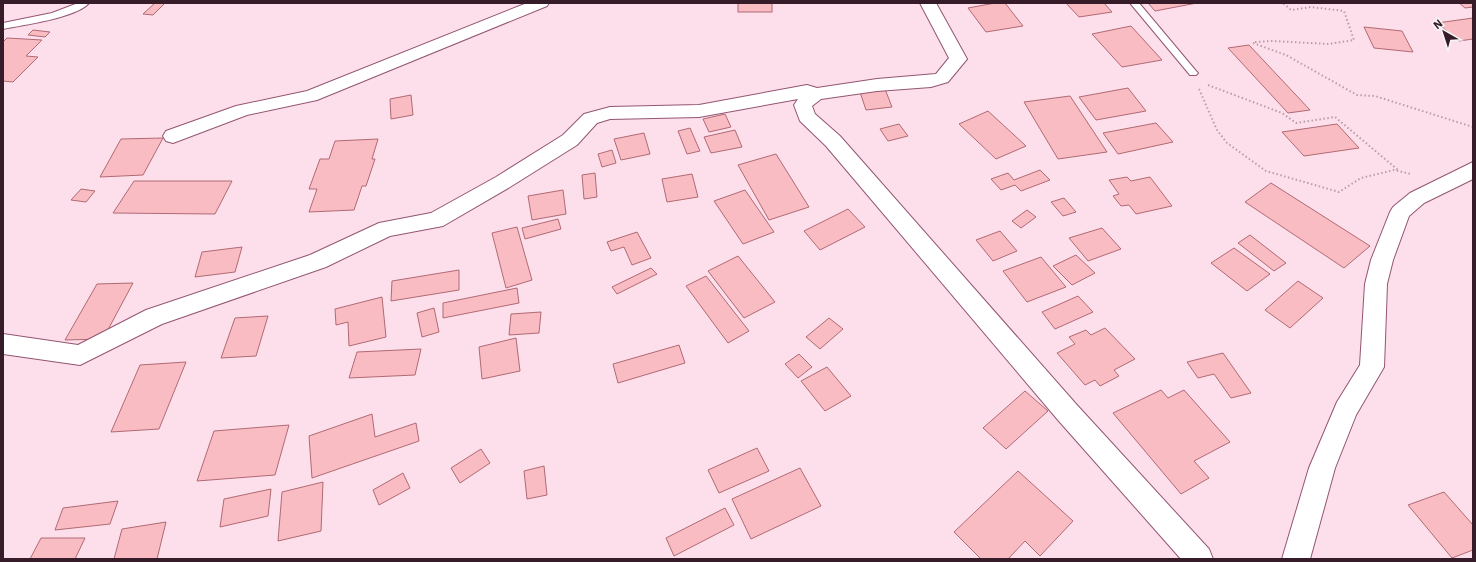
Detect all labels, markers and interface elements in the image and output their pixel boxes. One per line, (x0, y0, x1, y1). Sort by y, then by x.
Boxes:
north arrow (1424, 12, 1464, 52)
text: N (1430, 16, 1445, 32)

